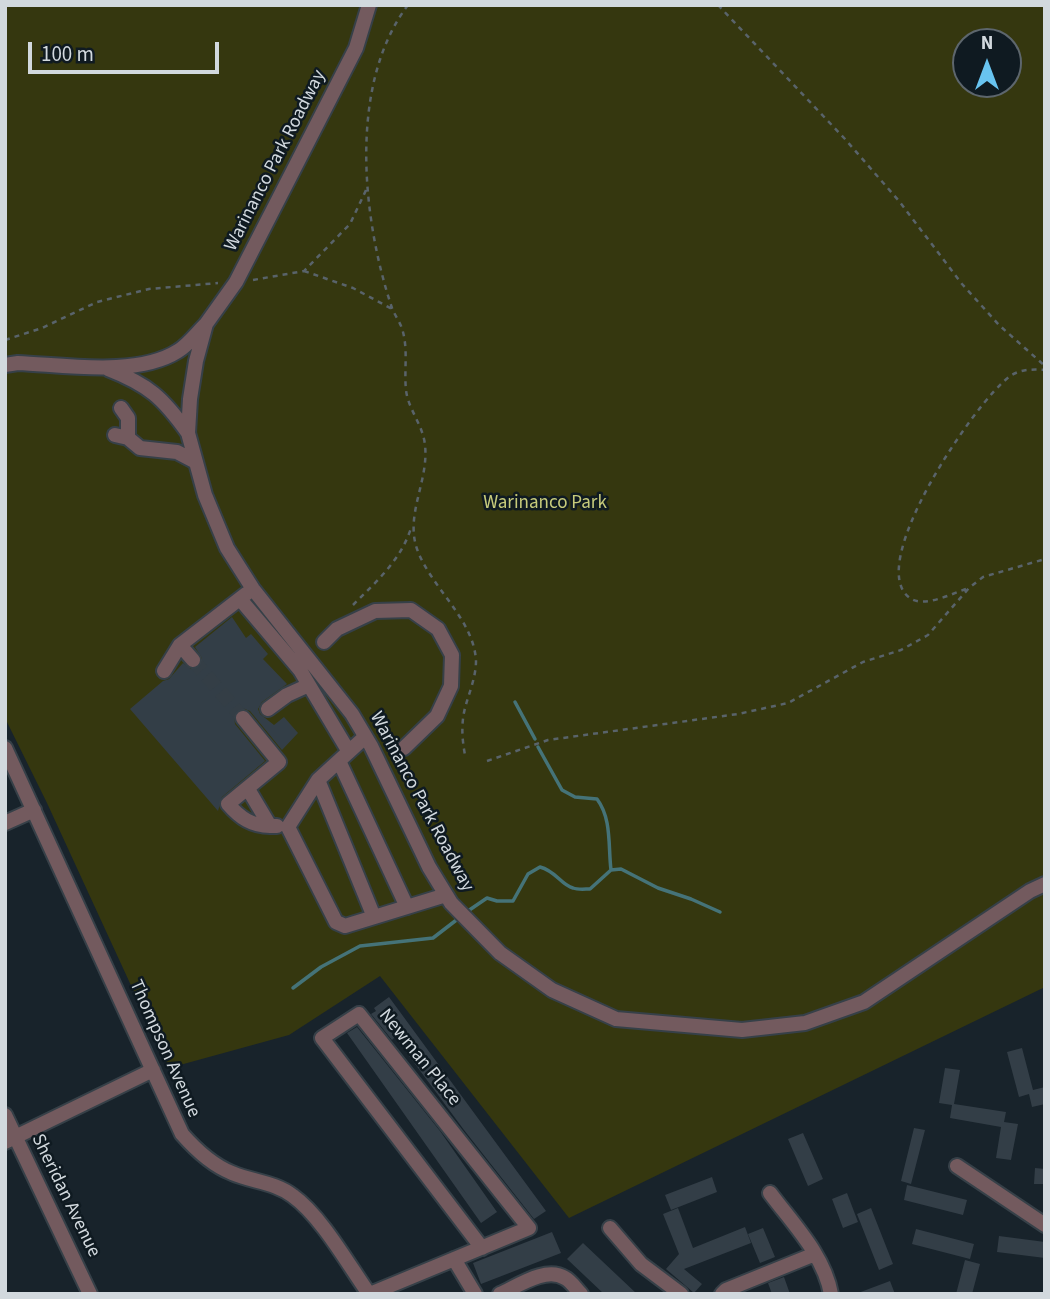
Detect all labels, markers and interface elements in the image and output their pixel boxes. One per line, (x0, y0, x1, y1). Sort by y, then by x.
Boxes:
scale bar (32, 28, 222, 72)
north arrow (952, 28, 1022, 98)
text: N (981, 30, 993, 57)
text: 100 m (41, 39, 94, 69)
street label: Warinanco Park Roadway (220, 67, 332, 255)
park label: Warinanco Park (483, 493, 607, 515)
street label: Warinanco Park Roadway (364, 708, 478, 896)
street label: Thompson Avenue (123, 977, 205, 1121)
street label: Newman Place (373, 1005, 465, 1111)
street label: Sheridan Avenue (25, 1131, 105, 1261)

